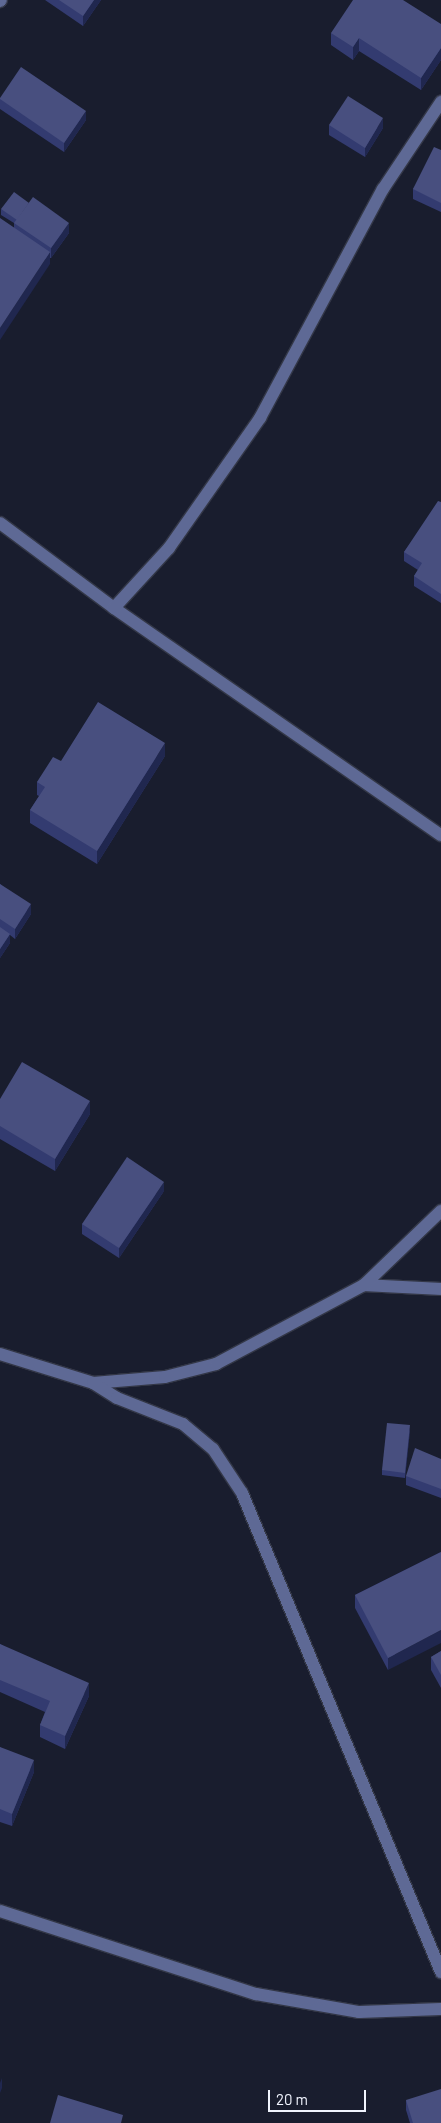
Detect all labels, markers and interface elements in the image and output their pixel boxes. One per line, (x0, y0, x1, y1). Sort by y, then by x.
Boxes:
scale bar (271, 2080, 368, 2112)
text: 20 m (276, 2090, 308, 2108)

